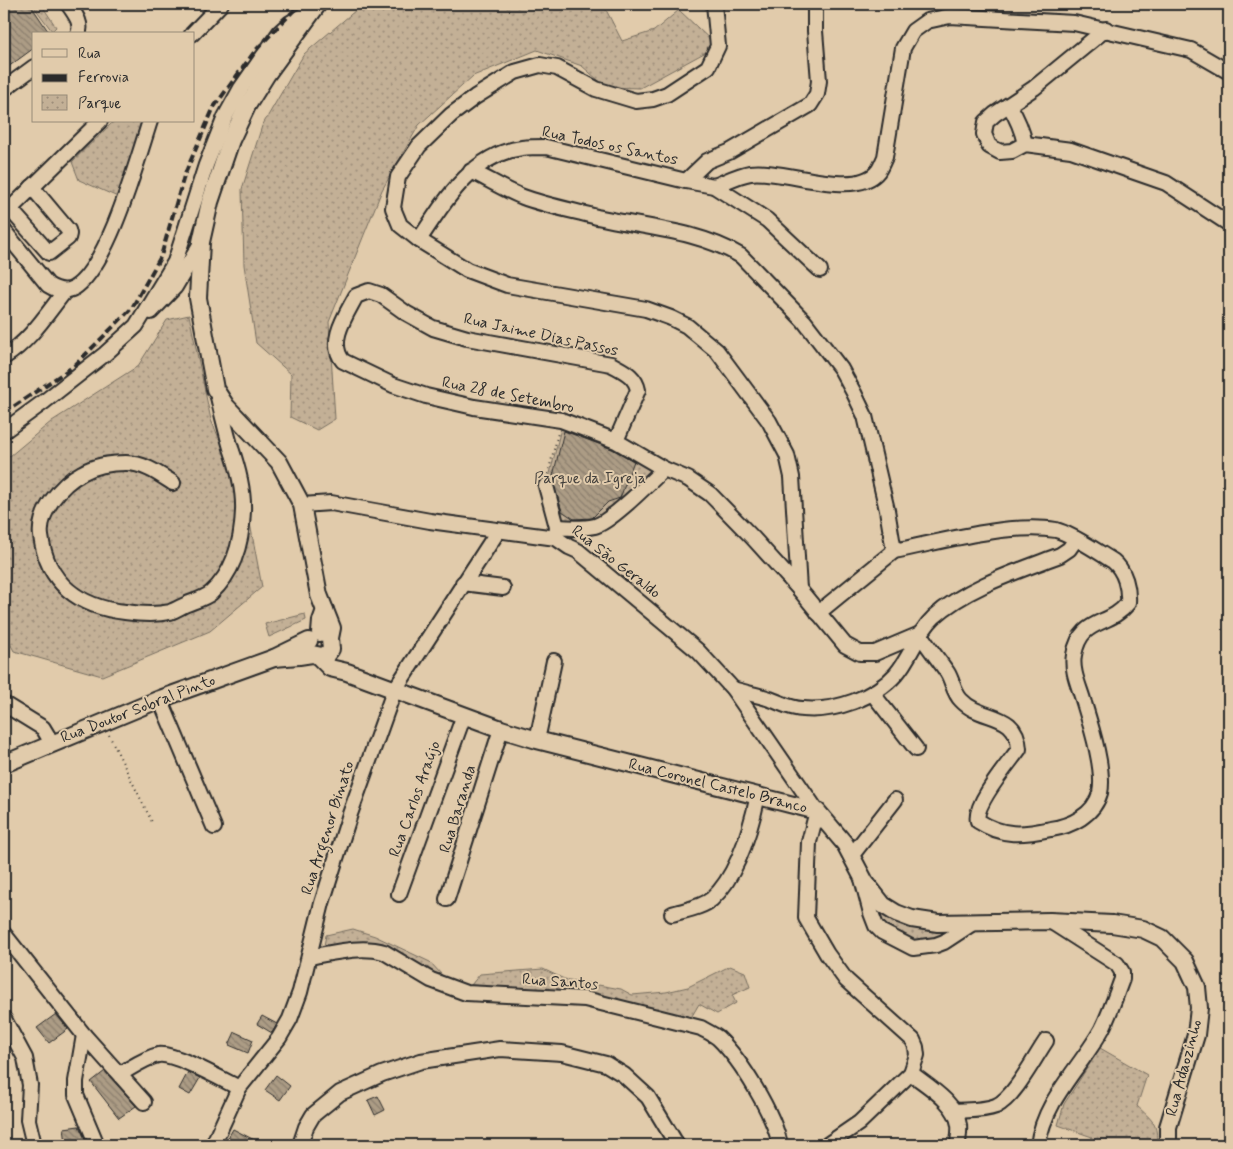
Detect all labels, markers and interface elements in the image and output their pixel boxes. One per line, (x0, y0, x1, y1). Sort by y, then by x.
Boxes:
legend (32, 32, 195, 122)
text: Rua (78, 44, 101, 64)
text: Ferrovia (78, 68, 129, 88)
text: Parque (78, 94, 121, 114)
street label: Rua Todos os Santos (540, 121, 680, 171)
street label: Rua Jaime Dias Passos (462, 308, 620, 362)
street label: Rua 28 de Setembro (440, 372, 576, 418)
park label: Parque da Igreja (534, 468, 646, 489)
street label: Rua São Geraldo (567, 521, 665, 604)
street label: Rua Doutor Sobral Pinto (58, 670, 218, 748)
street label: Rua Carlos Araújo (384, 738, 446, 860)
street label: Rua Coronel Castelo Branco (626, 754, 810, 818)
street label: Rua Argenor Binato (296, 758, 360, 898)
street label: Rua Baranda (435, 762, 481, 856)
street label: Rua Santos (521, 969, 599, 995)
street label: Rua Adaozinho (1161, 1017, 1207, 1119)

